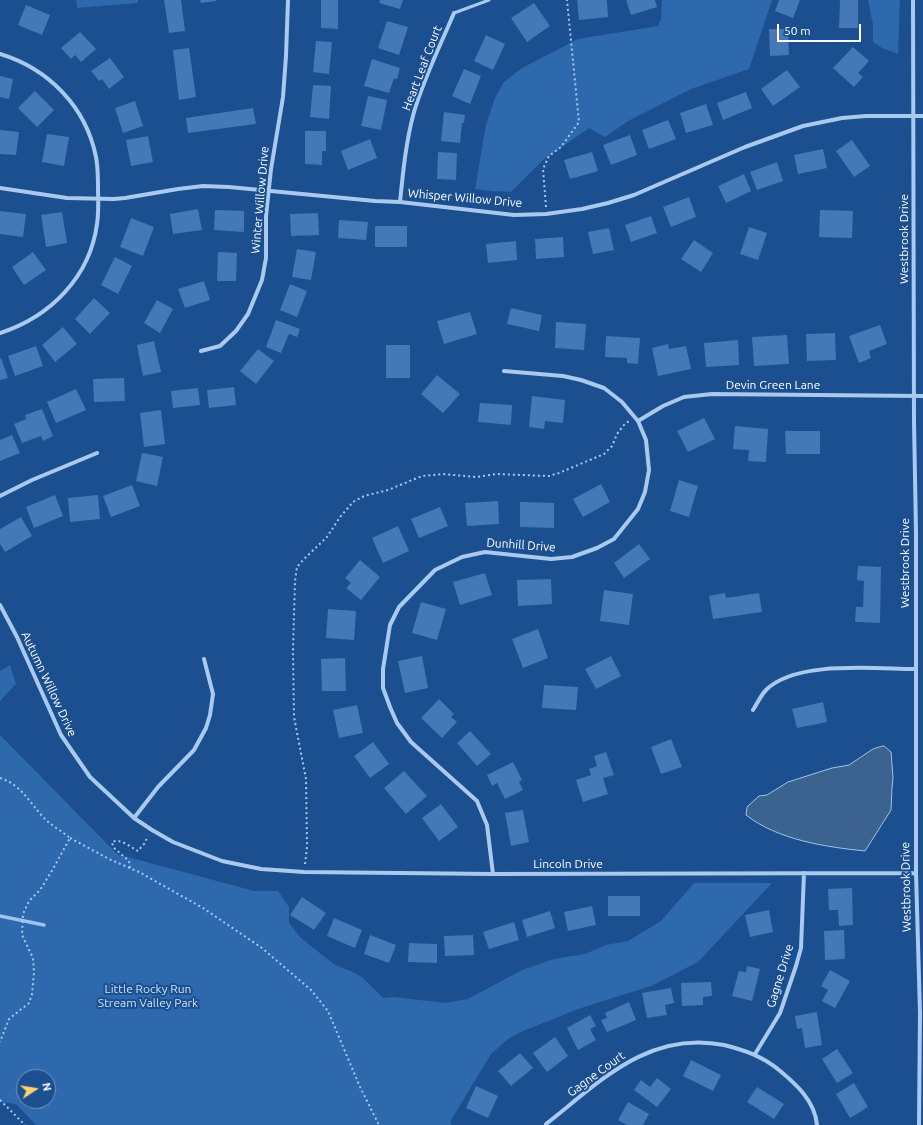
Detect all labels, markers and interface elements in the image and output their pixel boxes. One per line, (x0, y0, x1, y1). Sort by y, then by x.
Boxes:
scale bar (779, 16, 863, 42)
street label: Heart Leaf Court (399, 23, 445, 113)
text: 50 m (784, 24, 811, 37)
street label: Winter Willow Drive (248, 146, 272, 254)
street label: Whisper Willow Drive (407, 186, 523, 210)
street label: Westbrook Drive (897, 194, 911, 284)
street label: Devin Green Lane (726, 378, 820, 392)
street label: Westbrook Drive (898, 518, 912, 608)
street label: Dunhill Drive (486, 535, 556, 555)
street label: Autumn Willow Drive (18, 629, 80, 739)
street label: Westbrook Drive (898, 842, 914, 932)
street label: Lincoln Drive (533, 857, 603, 871)
street label: Gagne Drive (764, 943, 796, 1009)
park label: Little Rocky Run Stream Valley Park (98, 982, 198, 1010)
street label: Gagne Court (564, 1048, 628, 1100)
north arrow (16, 1069, 56, 1109)
text: N (40, 1081, 53, 1092)

